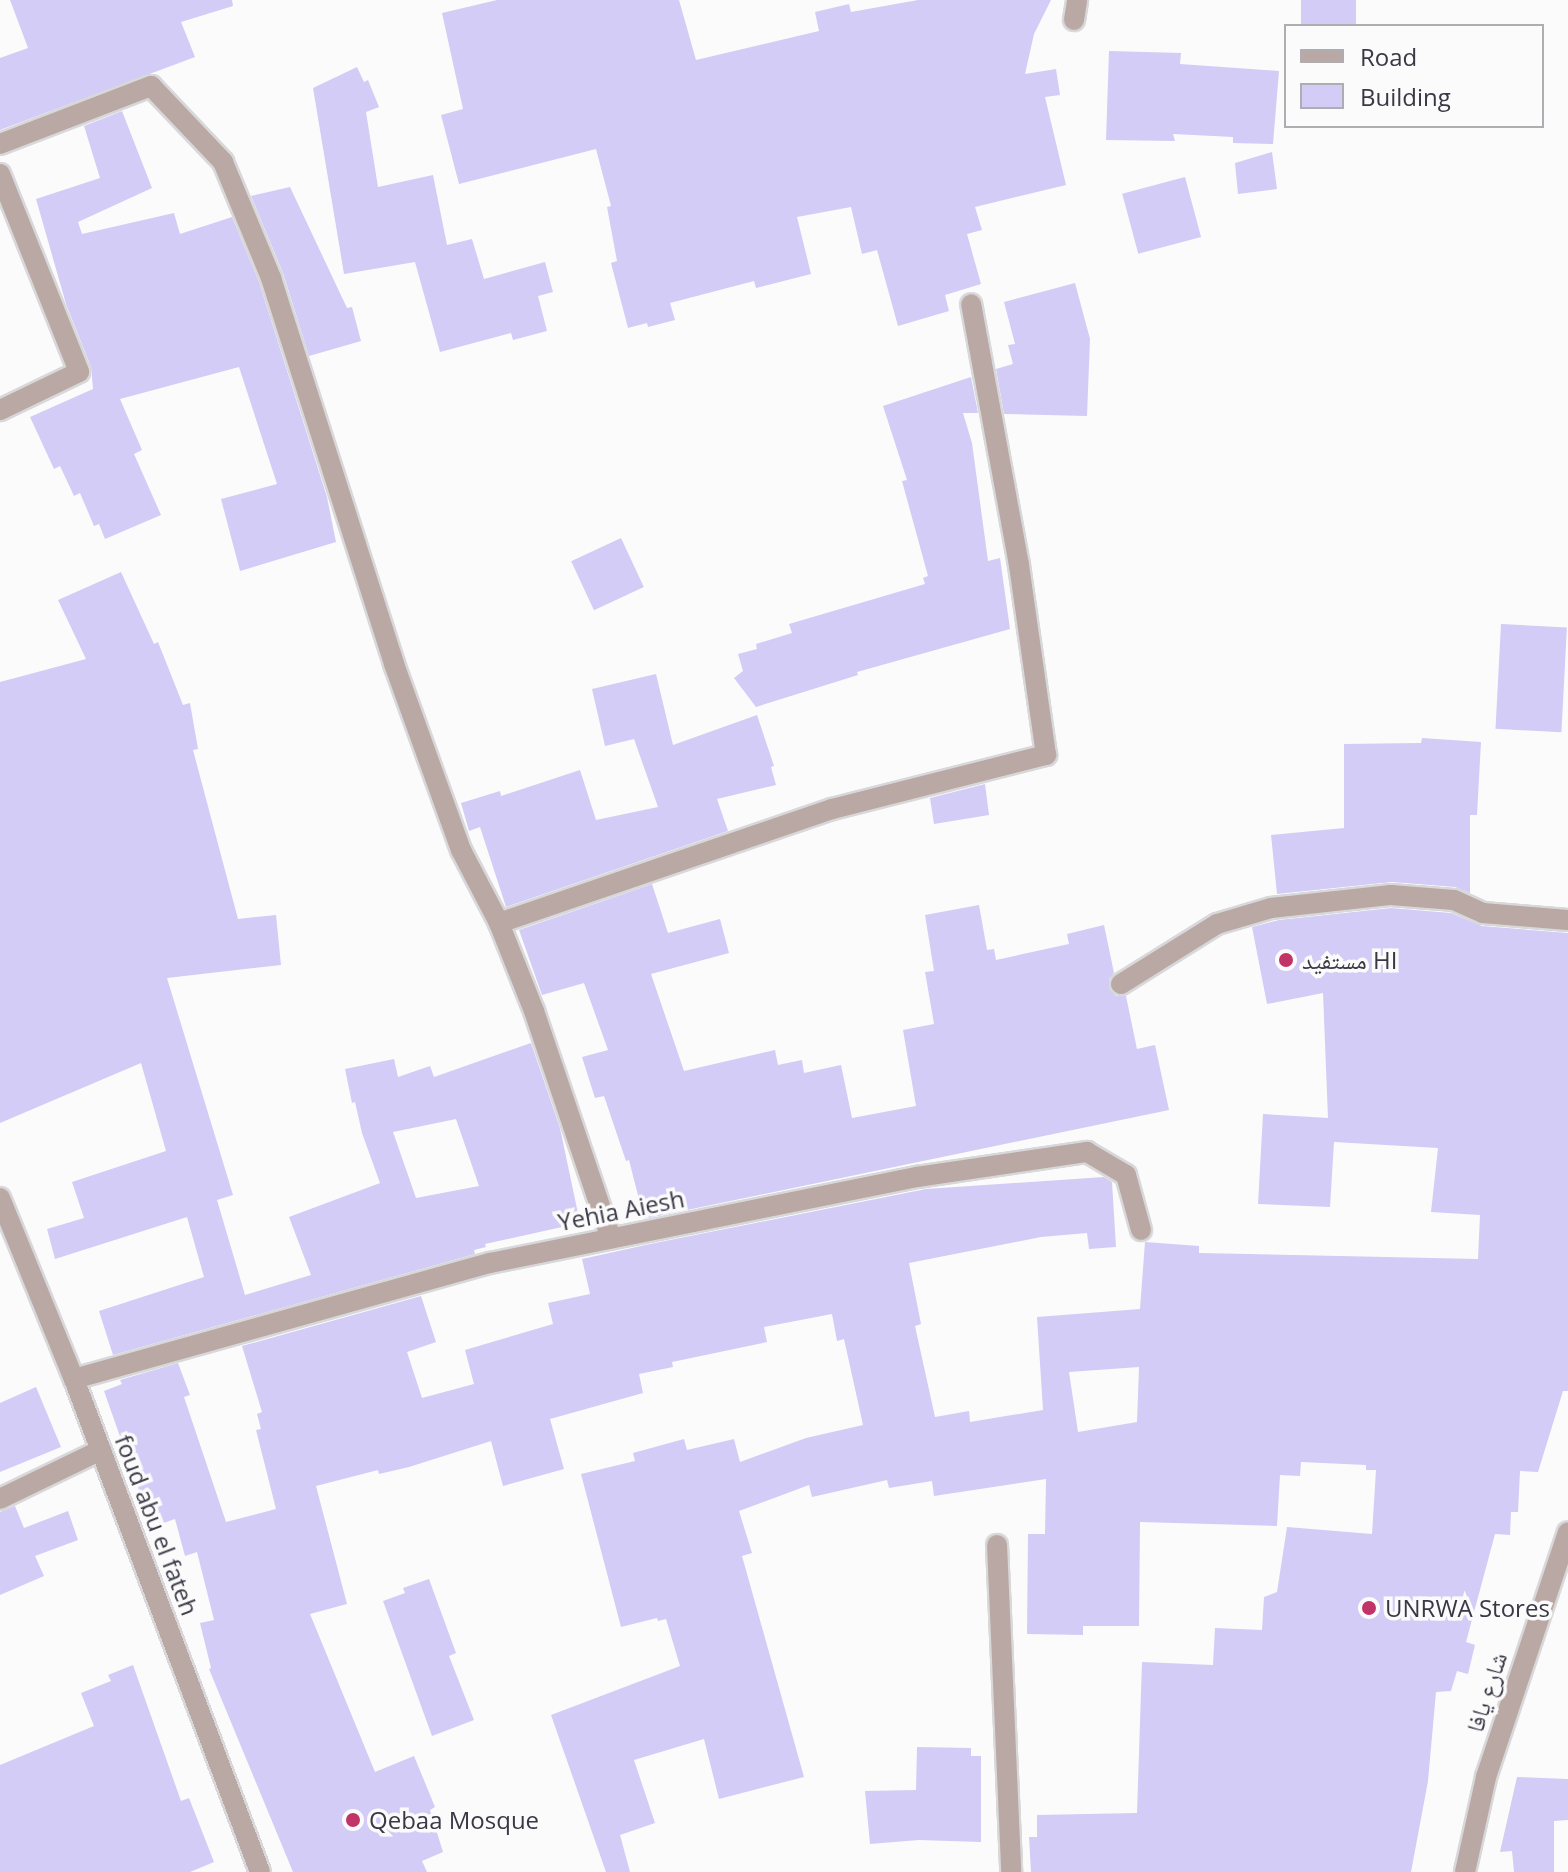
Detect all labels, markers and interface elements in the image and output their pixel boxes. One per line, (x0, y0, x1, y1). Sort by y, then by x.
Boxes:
legend (1284, 24, 1544, 128)
text: Road (1360, 40, 1417, 73)
text: Building (1360, 80, 1451, 113)
place label: مستفيد HI (1302, 946, 1397, 974)
marker: مستفيد HI (1277, 951, 1295, 969)
street label: Yehia Aiesh (555, 1184, 687, 1236)
street label: foud abu el fateh (109, 1431, 205, 1619)
place label: UNRWA Stores (1385, 1594, 1550, 1622)
marker: UNRWA Stores (1360, 1599, 1378, 1617)
street label: شارع يافا (1460, 1648, 1512, 1736)
place label: Qebaa Mosque (369, 1806, 539, 1834)
marker: Qebaa Mosque (344, 1811, 362, 1829)

